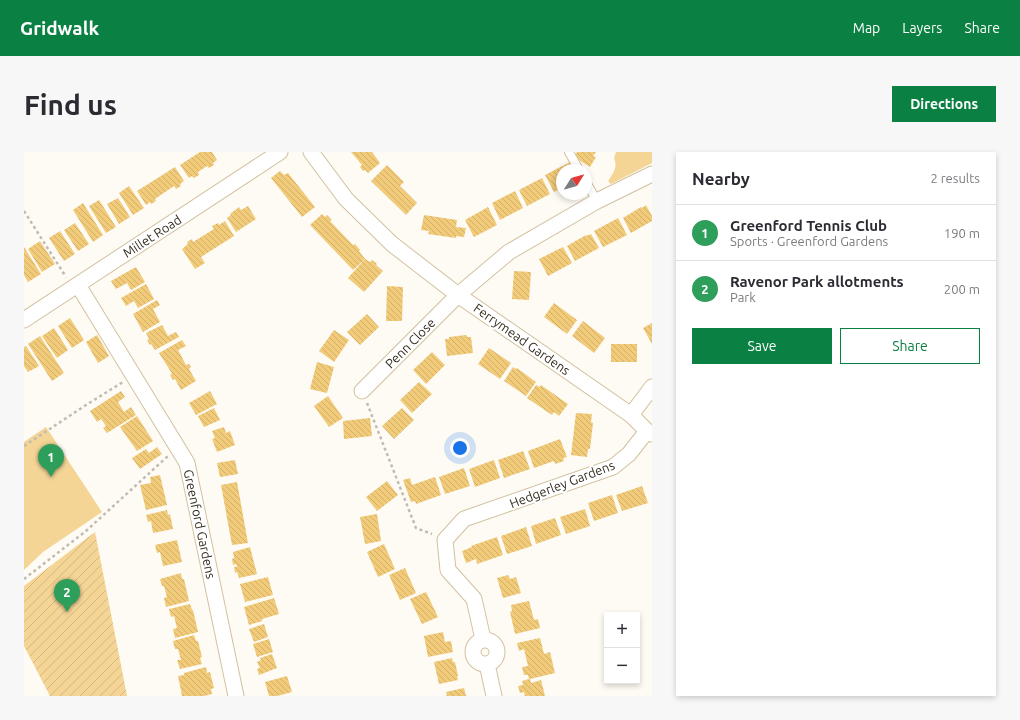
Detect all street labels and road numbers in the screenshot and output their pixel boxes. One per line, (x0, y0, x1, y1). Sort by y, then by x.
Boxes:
street label: Millet Road (120, 212, 184, 260)
street label: Ferrymead Gardens (471, 301, 573, 378)
street label: Penn Close (382, 315, 438, 371)
street label: Hedgerley Gardens (508, 457, 617, 510)
street label: Greenford Gardens (182, 468, 219, 580)

